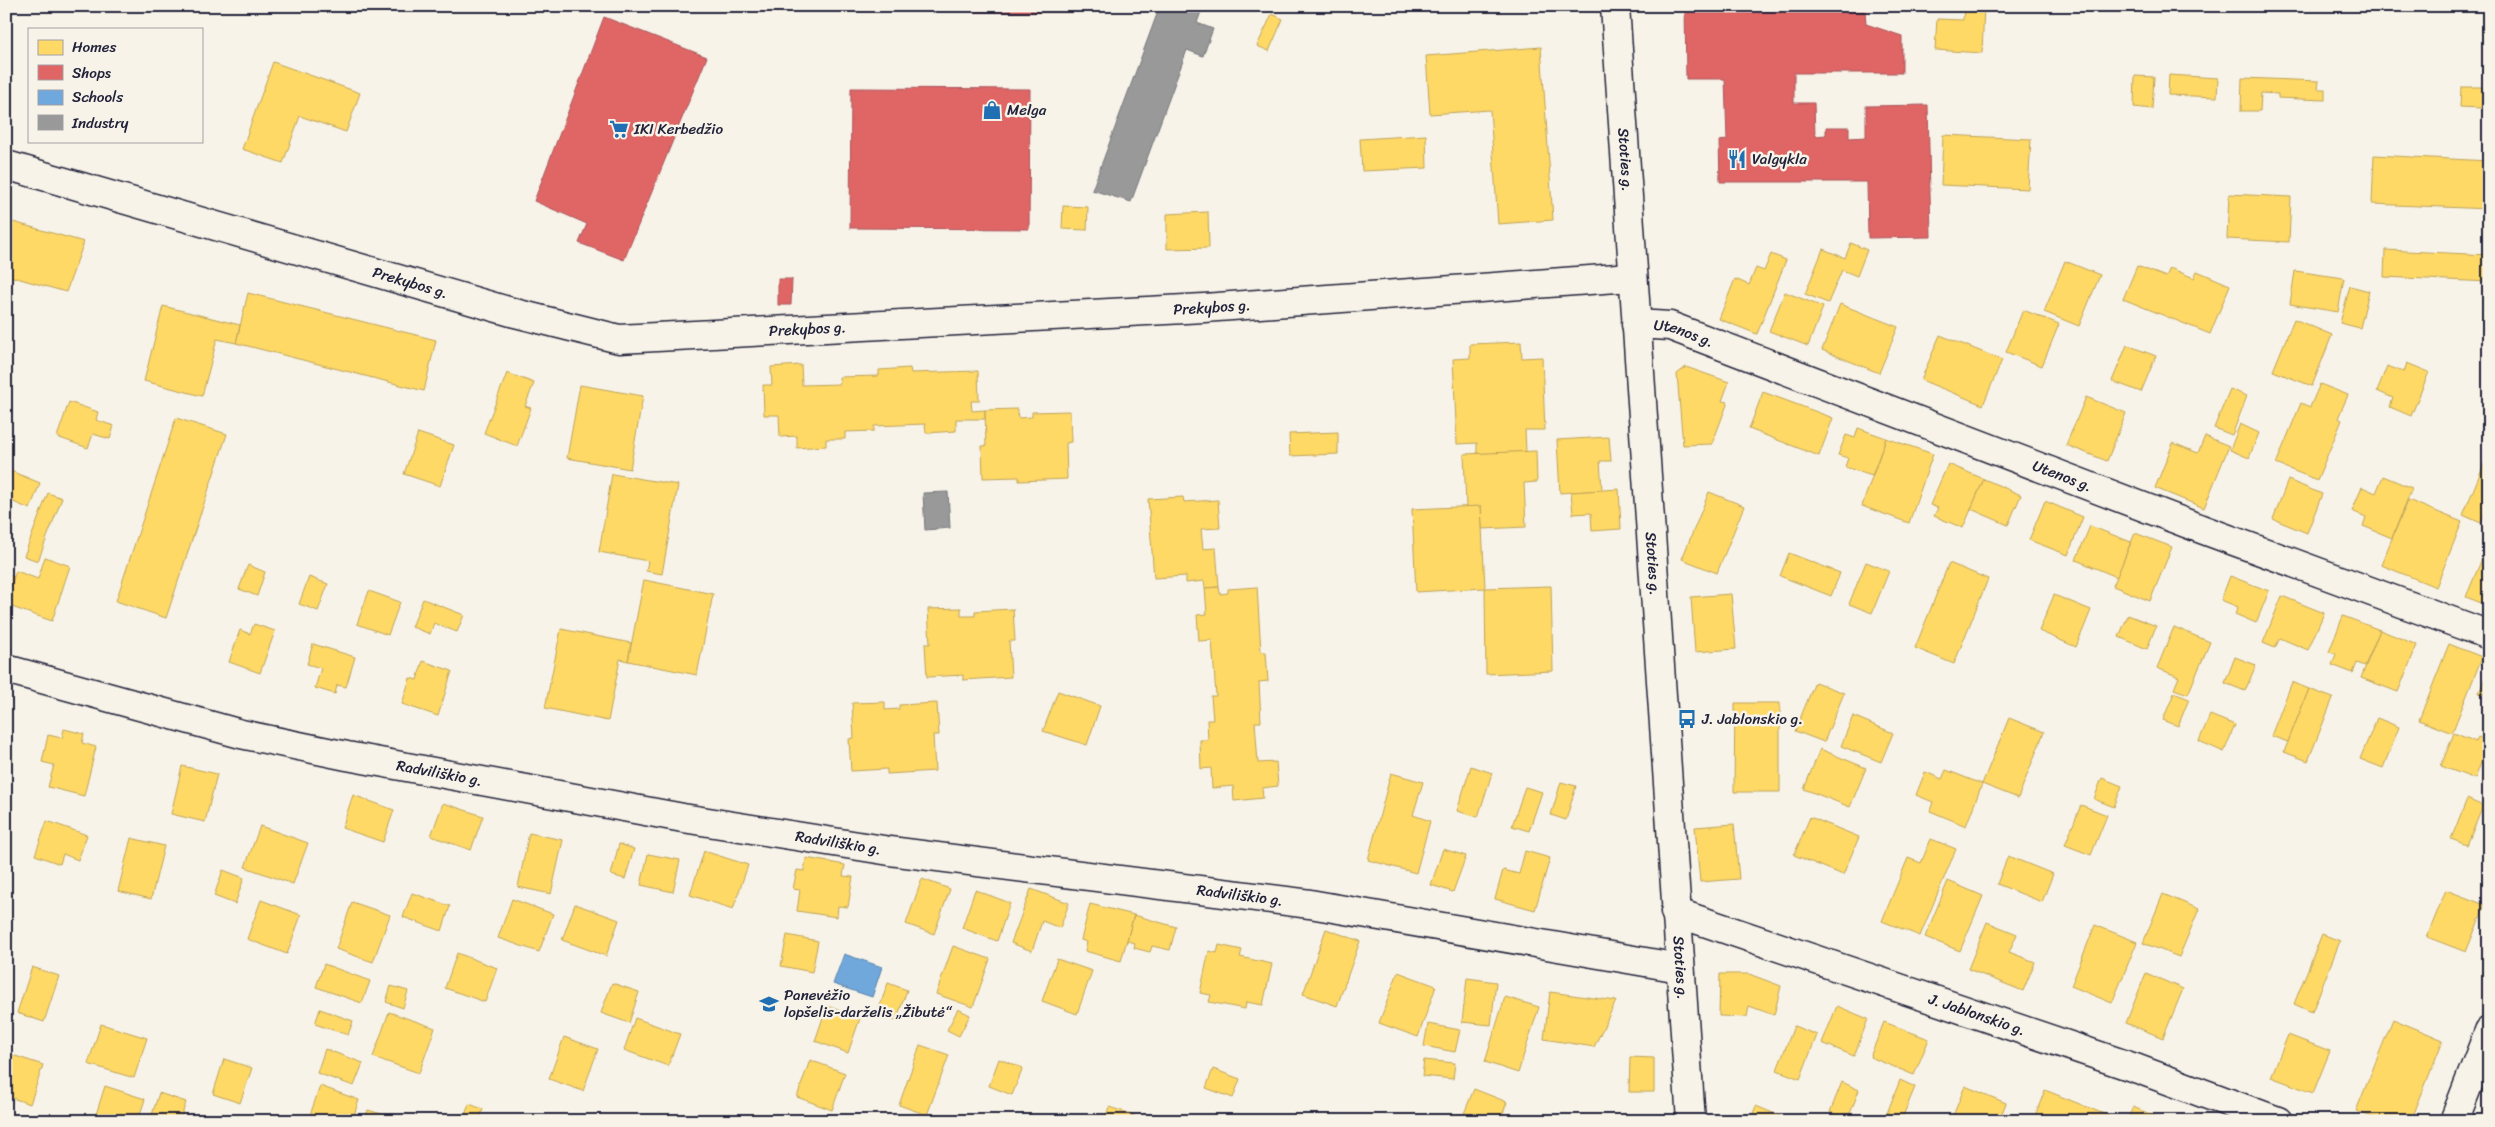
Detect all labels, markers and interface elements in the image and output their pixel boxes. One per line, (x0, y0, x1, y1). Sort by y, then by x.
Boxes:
legend (28, 28, 202, 142)
text: Homes (72, 34, 116, 60)
text: Shops (72, 60, 112, 86)
text: Schools (72, 84, 123, 110)
place label: Melga (1007, 97, 1047, 123)
shop icon: Melga (981, 99, 1003, 121)
text: Industry (71, 110, 129, 136)
place label: IKI Kerbedžio (633, 116, 723, 142)
supermarket icon: IKI Kerbedžio (608, 118, 630, 140)
street label: Stoties g. (1610, 127, 1641, 192)
place label: Valgykla (1752, 146, 1807, 172)
restaurant icon: Valgykla (1726, 148, 1748, 170)
street label: Prekybos g. (369, 259, 451, 306)
street label: Prekybos g. (1173, 292, 1251, 323)
street label: Utenos g. (1653, 312, 1718, 355)
street label: Prekybos g. (768, 314, 847, 344)
street label: Utenos g. (2029, 453, 2096, 499)
street label: Stoties g. (1638, 531, 1668, 596)
place label: J. Jablonskio g. (1701, 706, 1803, 732)
bus stop icon: J. Jablonskio g. (1676, 708, 1698, 730)
street label: Radviliškio g. (394, 752, 484, 794)
street label: Radviliškio g. (793, 823, 883, 862)
street label: Radviliškio g. (1195, 877, 1285, 913)
street label: Stoties g. (1665, 935, 1696, 1000)
place label: Panevėžio lopšelis-darželis „Žibutė“ (784, 982, 953, 1025)
street label: J. Jablonskio g. (1924, 986, 2029, 1043)
school or university icon: Panevėžio lopšelis-darželis „Žibutė“ (758, 993, 780, 1015)

